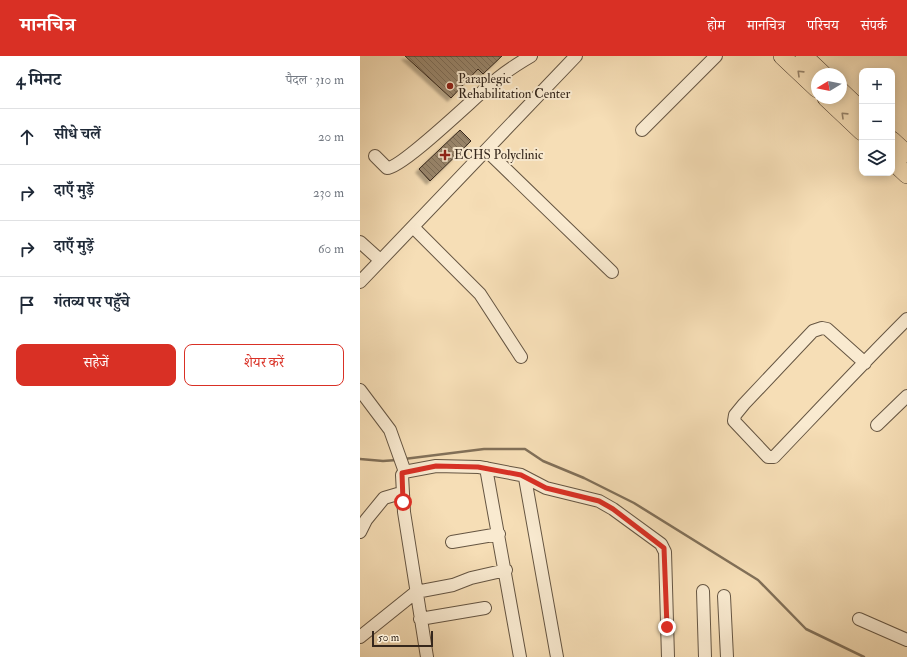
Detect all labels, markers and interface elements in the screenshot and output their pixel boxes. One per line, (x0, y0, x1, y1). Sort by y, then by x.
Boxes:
text: मानचित्र (20, 13, 75, 37)
text: होम (707, 17, 725, 34)
text: मानचित्र (747, 17, 785, 34)
text: परिचय (807, 17, 839, 34)
text: संपर्क (861, 17, 887, 34)
north arrow (811, 68, 847, 104)
map controls (859, 68, 895, 176)
button: + (859, 68, 895, 104)
text: 4 मिनट (16, 69, 61, 90)
one-way arrow (797, 70, 805, 77)
place label: Paraplegic Rehabilitation Center (458, 71, 570, 102)
text: पैदल · 310 m (286, 72, 344, 88)
marker: Paraplegic Rehabilitation Center (445, 81, 455, 91)
button: − (859, 104, 895, 140)
one-way arrow (841, 112, 849, 120)
text: सीधे चलें (54, 125, 101, 144)
icon: ahead (16, 126, 38, 148)
text: 20 m (318, 129, 344, 145)
button: layers (859, 140, 895, 176)
place label: ECHS Polyclinic (454, 147, 543, 164)
marker: ECHS Polyclinic (439, 149, 451, 161)
text: दाएँ मुड़ें (54, 181, 94, 200)
icon: right (16, 182, 38, 204)
text: 230 m (313, 185, 344, 201)
text: दाएँ मुड़ें (54, 237, 94, 256)
icon: right (16, 238, 38, 260)
text: 60 m (318, 241, 344, 257)
text: गंतव्य पर पहुँचे (54, 293, 130, 312)
icon: arrive (16, 294, 38, 316)
button: सहेजें (16, 344, 176, 386)
button: शेयर करें (184, 344, 344, 386)
route start (394, 493, 412, 511)
route end (658, 618, 676, 636)
scale bar (372, 629, 433, 648)
text: 50 m (378, 631, 399, 644)

